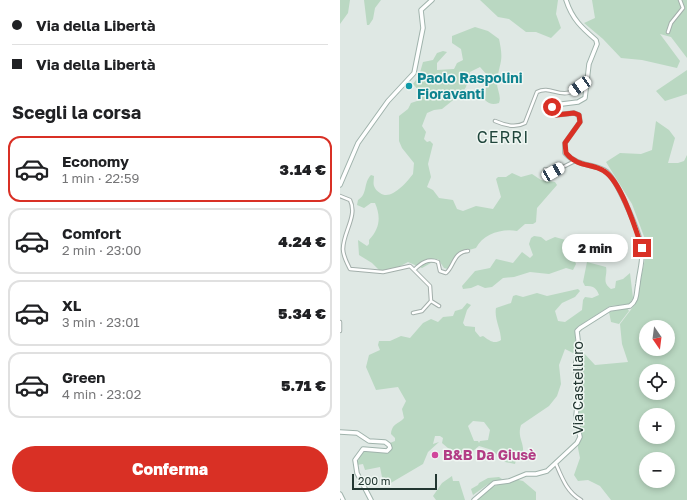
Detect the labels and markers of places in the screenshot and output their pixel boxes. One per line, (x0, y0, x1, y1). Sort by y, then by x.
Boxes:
place label: Paolo Raspolini Fioravanti (417, 69, 523, 102)
marker: Paolo Raspolini Fioravanti (404, 81, 414, 91)
place label: B&B Da Giusè (443, 446, 536, 463)
marker: B&B Da Giusè (430, 450, 440, 460)

